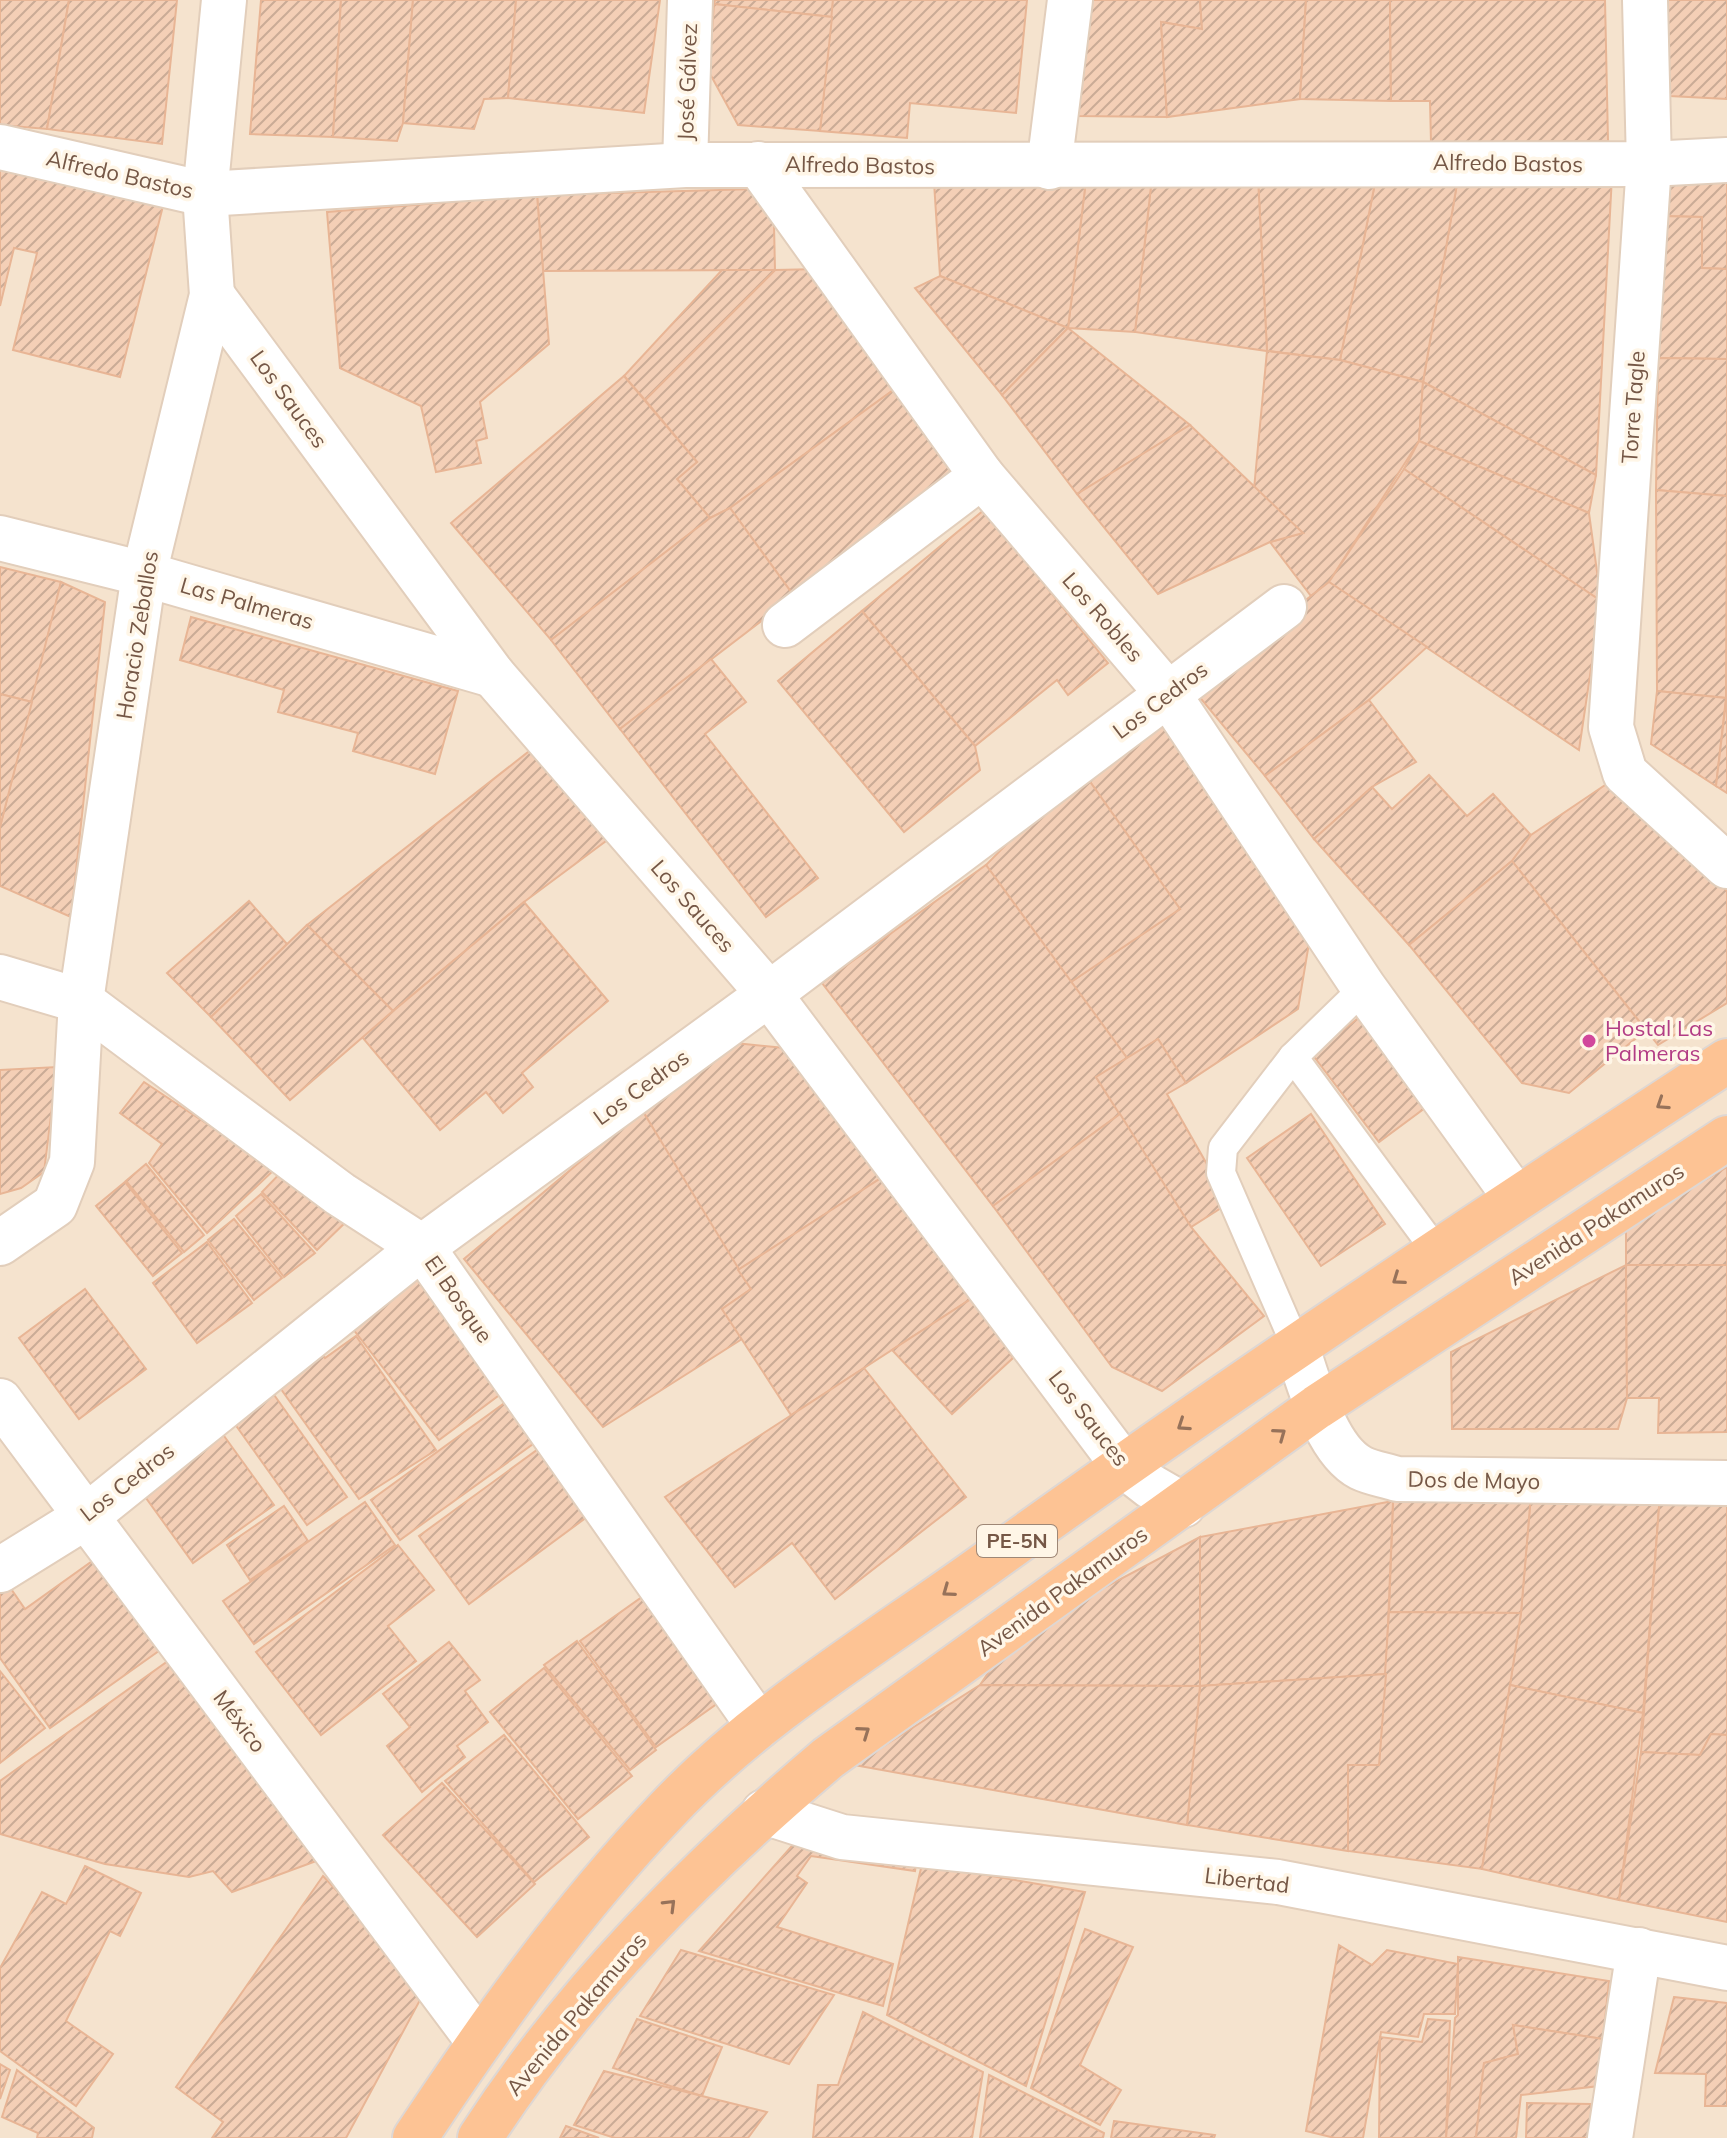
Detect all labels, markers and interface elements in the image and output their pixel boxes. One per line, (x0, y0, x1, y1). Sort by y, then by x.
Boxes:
street label: José Gálvez (671, 23, 703, 141)
street label: Alfredo Bastos (44, 143, 196, 205)
street label: Alfredo Bastos (1433, 148, 1583, 178)
street label: Alfredo Bastos (785, 150, 935, 180)
street label: Los Sauces (244, 345, 334, 453)
street label: Torre Tagle (1615, 350, 1651, 464)
street label: Horacio Zeballos (110, 549, 164, 721)
street label: Los Robles (1056, 566, 1150, 668)
street label: Las Palmeras (177, 571, 317, 635)
street label: Los Cedros (1107, 655, 1213, 745)
street label: Los Sauces (645, 854, 741, 958)
place label: Hostal Las Palmeras (1605, 1014, 1713, 1067)
marker: Hostal Las Palmeras (1580, 1032, 1598, 1050)
street label: Los Cedros (588, 1043, 694, 1131)
one-way arrow (1656, 1094, 1670, 1109)
street label: Avenida Pakamuros (1503, 1157, 1689, 1291)
street label: El Bosque (419, 1250, 499, 1348)
one-way arrow (1393, 1269, 1407, 1284)
street label: Los Sauces (1043, 1364, 1135, 1472)
one-way arrow (1178, 1415, 1192, 1430)
one-way arrow (1272, 1429, 1286, 1443)
street label: Los Cedros (74, 1437, 180, 1527)
street label: Dos de Mayo (1407, 1465, 1541, 1495)
street label: Avenida Pakamuros (971, 1520, 1153, 1662)
road number: PE-5N (977, 1525, 1057, 1557)
one-way arrow (943, 1581, 957, 1596)
street label: México (207, 1684, 273, 1758)
one-way arrow (856, 1727, 870, 1742)
street label: Libertad (1203, 1861, 1291, 1899)
one-way arrow (661, 1900, 676, 1914)
street label: Avenida Pakamuros (500, 1927, 652, 2101)

